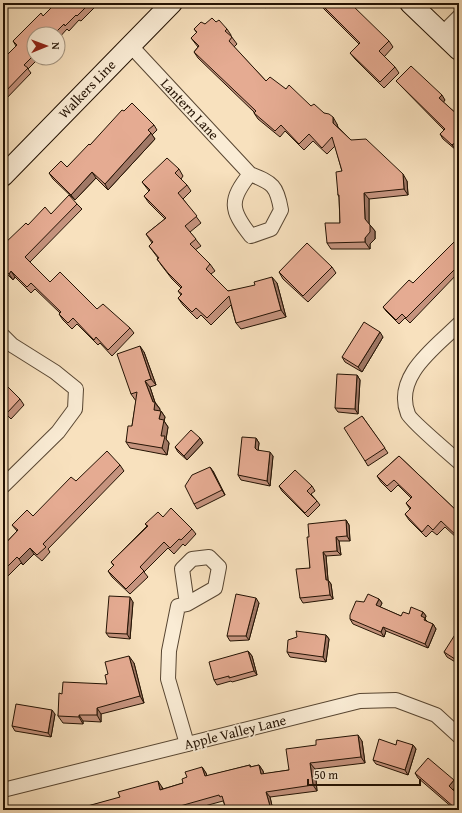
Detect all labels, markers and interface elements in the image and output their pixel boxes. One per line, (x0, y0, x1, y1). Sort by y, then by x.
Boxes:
north arrow (26, 26, 66, 66)
text: N (48, 42, 64, 50)
street label: Walkers Line (54, 55, 121, 123)
street label: Lantern Lane (156, 74, 224, 144)
street label: Apple Valley Lane (182, 710, 289, 754)
scale bar (308, 761, 420, 787)
text: 50 m (314, 766, 338, 783)

